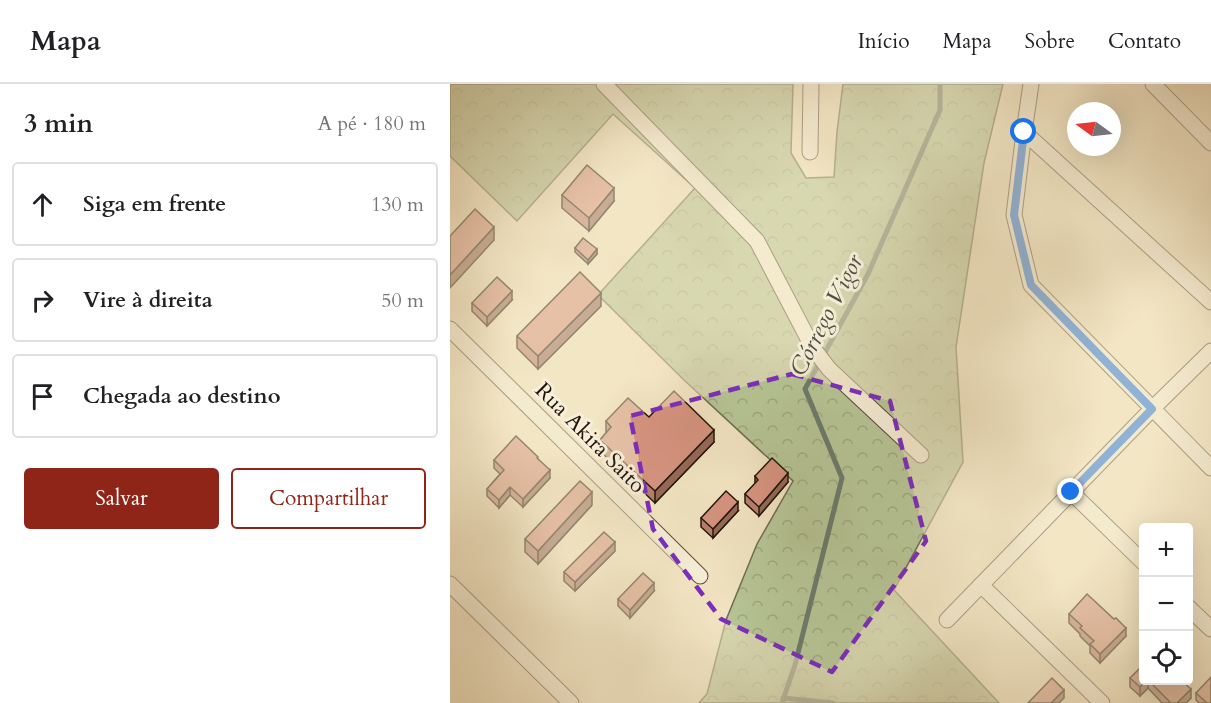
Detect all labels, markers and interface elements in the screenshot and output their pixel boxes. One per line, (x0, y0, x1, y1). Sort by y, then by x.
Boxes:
text: Mapa (30, 22, 101, 60)
text: Início (858, 27, 910, 56)
text: Mapa (943, 27, 992, 56)
text: Sobre (1025, 27, 1075, 56)
text: Contato (1108, 27, 1181, 56)
north arrow (1067, 102, 1121, 156)
text: 3 min (24, 106, 93, 141)
text: A pé · 180 m (318, 110, 426, 137)
route start (1010, 118, 1036, 144)
icon: ahead (26, 188, 59, 221)
text: Siga em frente (83, 189, 226, 219)
text: 130 m (371, 191, 424, 218)
water label: Córrego Vigor (782, 248, 872, 382)
icon: right (26, 284, 59, 317)
text: Vire à direita (83, 285, 213, 315)
text: 50 m (381, 287, 424, 314)
street label: Rua Akira Saito (528, 376, 652, 500)
icon: arrive (26, 380, 59, 413)
text: Chegada ao destino (83, 381, 281, 411)
button: Salvar (24, 468, 219, 529)
button: Compartilhar (231, 468, 426, 529)
route end (1057, 478, 1083, 504)
map controls (1139, 523, 1193, 685)
button: + (1139, 523, 1193, 577)
button: − (1139, 577, 1193, 631)
button: locate (1139, 631, 1193, 685)

